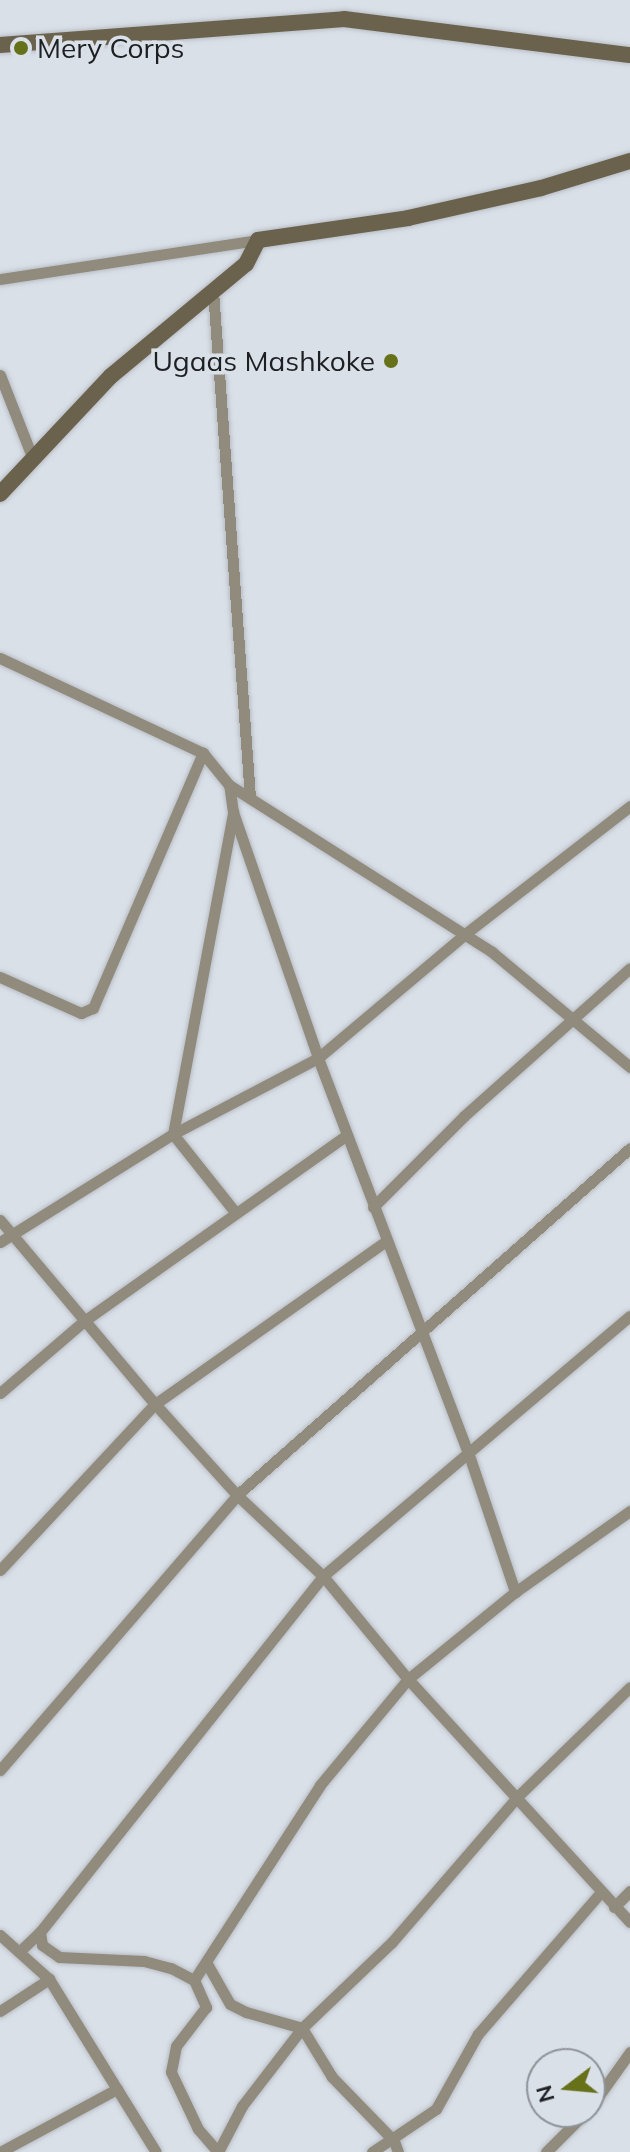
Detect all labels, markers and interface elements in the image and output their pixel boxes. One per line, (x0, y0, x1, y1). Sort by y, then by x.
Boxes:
place label: Mery Corps (37, 31, 184, 65)
marker: Mery Corps (12, 39, 30, 57)
place label: Ugaas Mashkoke (152, 344, 375, 378)
marker: Ugaas Mashkoke (382, 352, 400, 370)
north arrow (526, 2048, 606, 2128)
text: N (529, 2082, 561, 2106)

